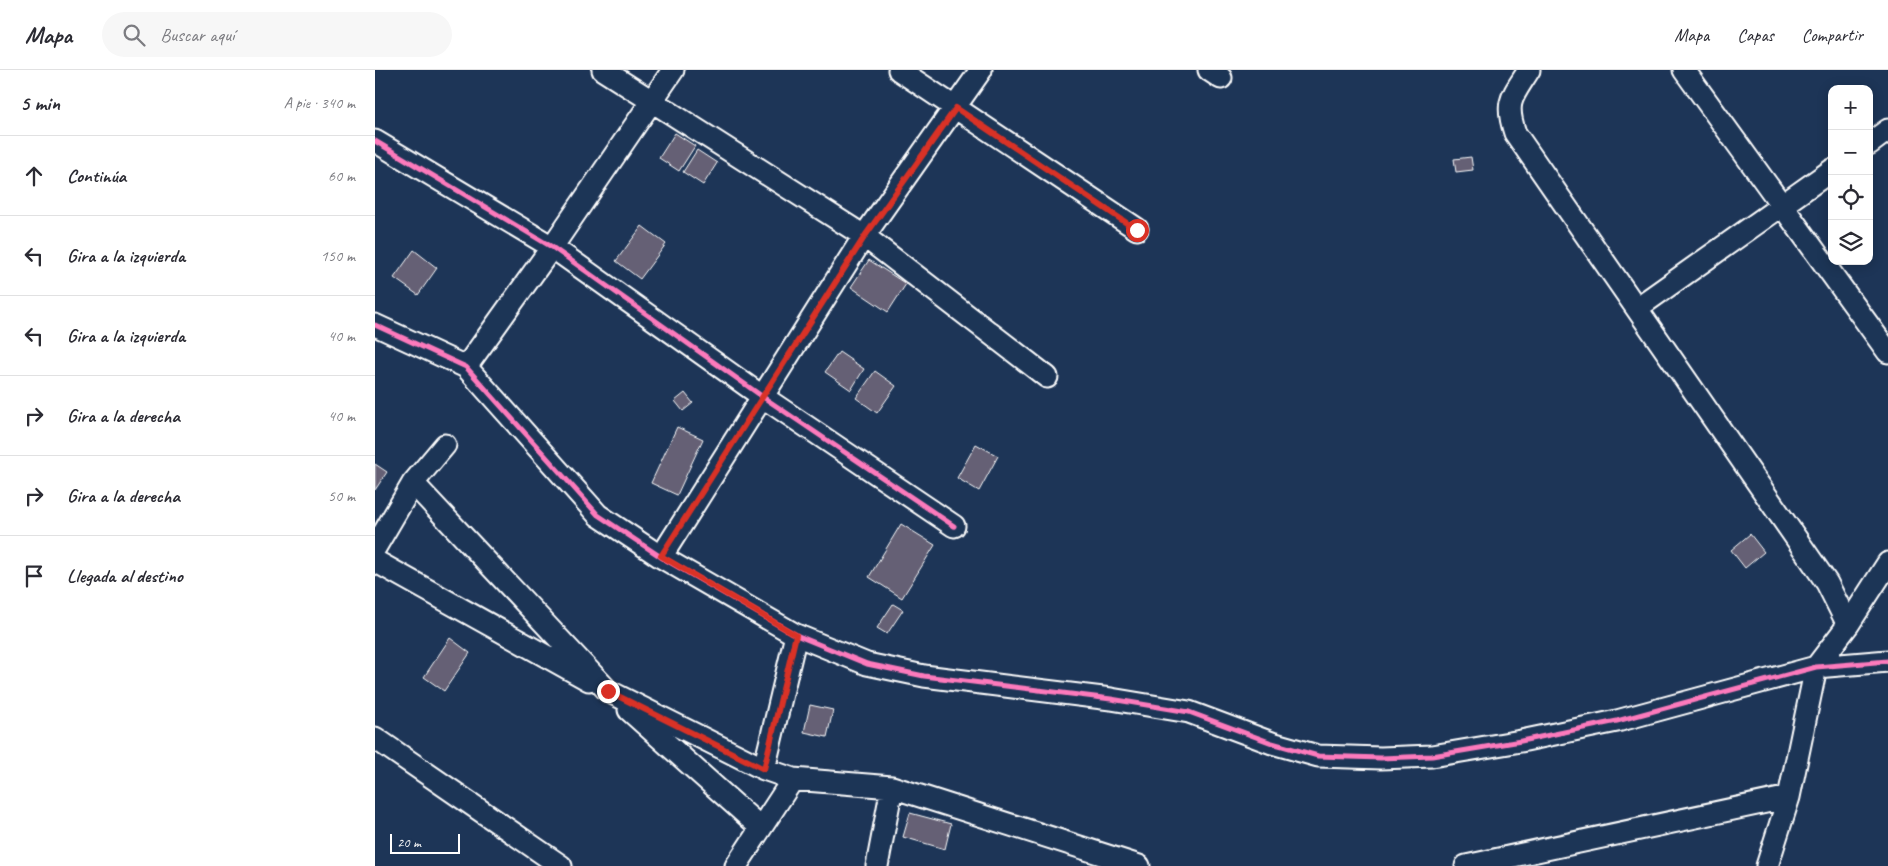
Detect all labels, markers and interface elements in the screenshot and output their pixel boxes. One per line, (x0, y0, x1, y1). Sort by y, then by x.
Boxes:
search box (102, 12, 452, 57)
text: Mapa (25, 20, 72, 50)
icon: search (120, 21, 148, 49)
text: Buscar aquí (160, 23, 235, 47)
text: Mapa (1674, 24, 1709, 46)
text: Capas (1737, 24, 1774, 46)
text: Compartir (1802, 24, 1863, 46)
map controls (1828, 85, 1873, 265)
button: + (1828, 85, 1873, 130)
text: 5 min (20, 90, 60, 116)
text: A pie · 340 m (284, 93, 355, 113)
button: − (1828, 130, 1873, 175)
icon: ahead (20, 162, 48, 190)
text: Continúa (67, 164, 126, 188)
text: 60 m (328, 166, 355, 186)
button: locate (1828, 175, 1873, 220)
route start (1126, 219, 1149, 242)
button: layers (1828, 220, 1873, 265)
icon: left (20, 242, 48, 270)
text: Gira a la izquierda (67, 244, 185, 268)
text: 150 m (321, 246, 355, 266)
icon: left (20, 322, 48, 350)
text: Gira a la izquierda (67, 324, 185, 348)
text: 40 m (328, 326, 355, 346)
icon: right (20, 402, 48, 430)
text: Gira a la derecha (67, 404, 180, 428)
text: 40 m (328, 406, 355, 426)
icon: right (20, 482, 48, 510)
text: Gira a la derecha (67, 484, 180, 508)
text: 50 m (328, 486, 355, 506)
icon: arrive (20, 562, 48, 590)
text: Llegada al destino (67, 564, 183, 588)
route end (597, 680, 620, 703)
scale bar (390, 831, 460, 854)
text: 20 m (397, 834, 421, 851)

